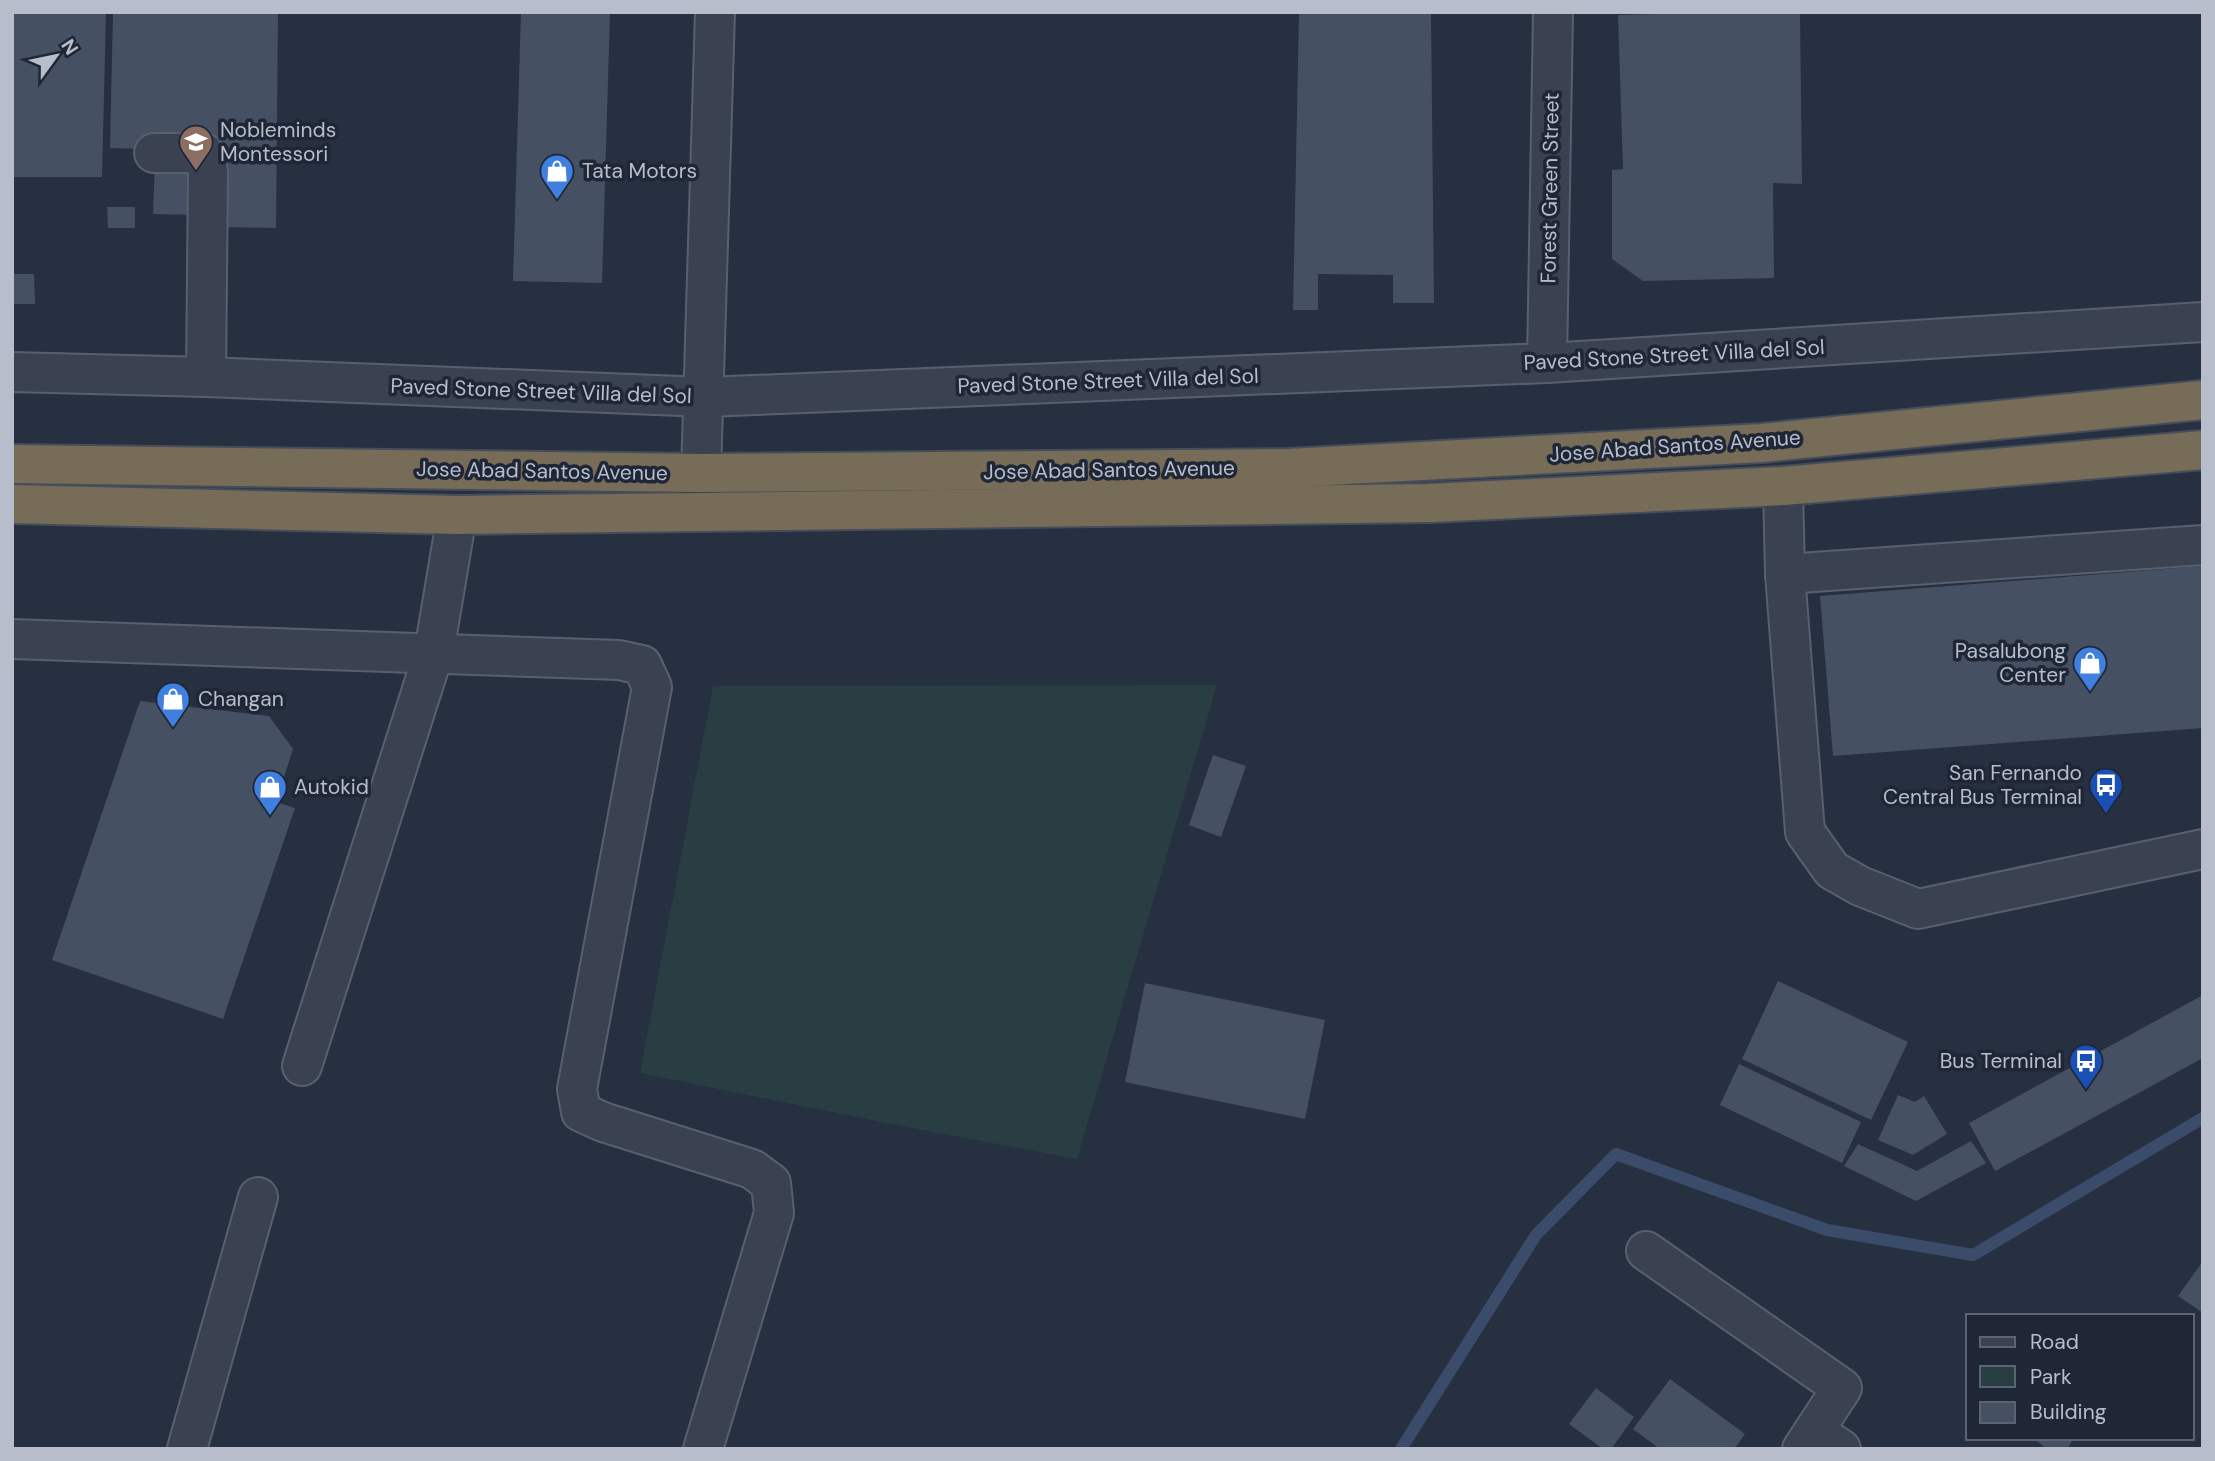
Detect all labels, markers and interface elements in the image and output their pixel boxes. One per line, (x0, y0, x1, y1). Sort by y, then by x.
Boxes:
north arrow (21, 21, 91, 91)
text: N (56, 34, 84, 60)
street label: Forest Green Street (1534, 92, 1566, 284)
place label: Nobleminds Montessori (220, 116, 336, 168)
school or university icon: Nobleminds Montessori (177, 123, 215, 172)
shop icon: Tata Motors (538, 152, 576, 201)
place label: Tata Motors (582, 157, 697, 185)
street label: Paved Stone Street Villa del Sol (1523, 333, 1825, 377)
street label: Paved Stone Street Villa del Sol (957, 362, 1259, 400)
street label: Paved Stone Street Villa del Sol (390, 372, 692, 410)
street label: Jose Abad Santos Avenue (1548, 423, 1802, 469)
street label: Jose Abad Santos Avenue (983, 454, 1235, 486)
street label: Jose Abad Santos Avenue (416, 455, 668, 487)
place label: Pasalubong Center (1955, 637, 2066, 689)
shop icon: Pasalubong Center (2071, 644, 2109, 693)
shop icon: Changan (154, 680, 192, 729)
place label: Changan (198, 685, 284, 713)
place label: San Fernando Central Bus Terminal (1883, 759, 2082, 811)
bus stop icon: San Fernando Central Bus Terminal (2087, 766, 2125, 815)
shop icon: Autokid (251, 768, 289, 817)
place label: Autokid (294, 773, 369, 801)
bus stop icon: Bus Terminal (2067, 1042, 2105, 1091)
place label: Bus Terminal (1940, 1047, 2062, 1075)
legend (1966, 1314, 2194, 1440)
text: Road (2030, 1328, 2079, 1356)
text: Park (2030, 1363, 2072, 1391)
text: Building (2030, 1398, 2107, 1426)

